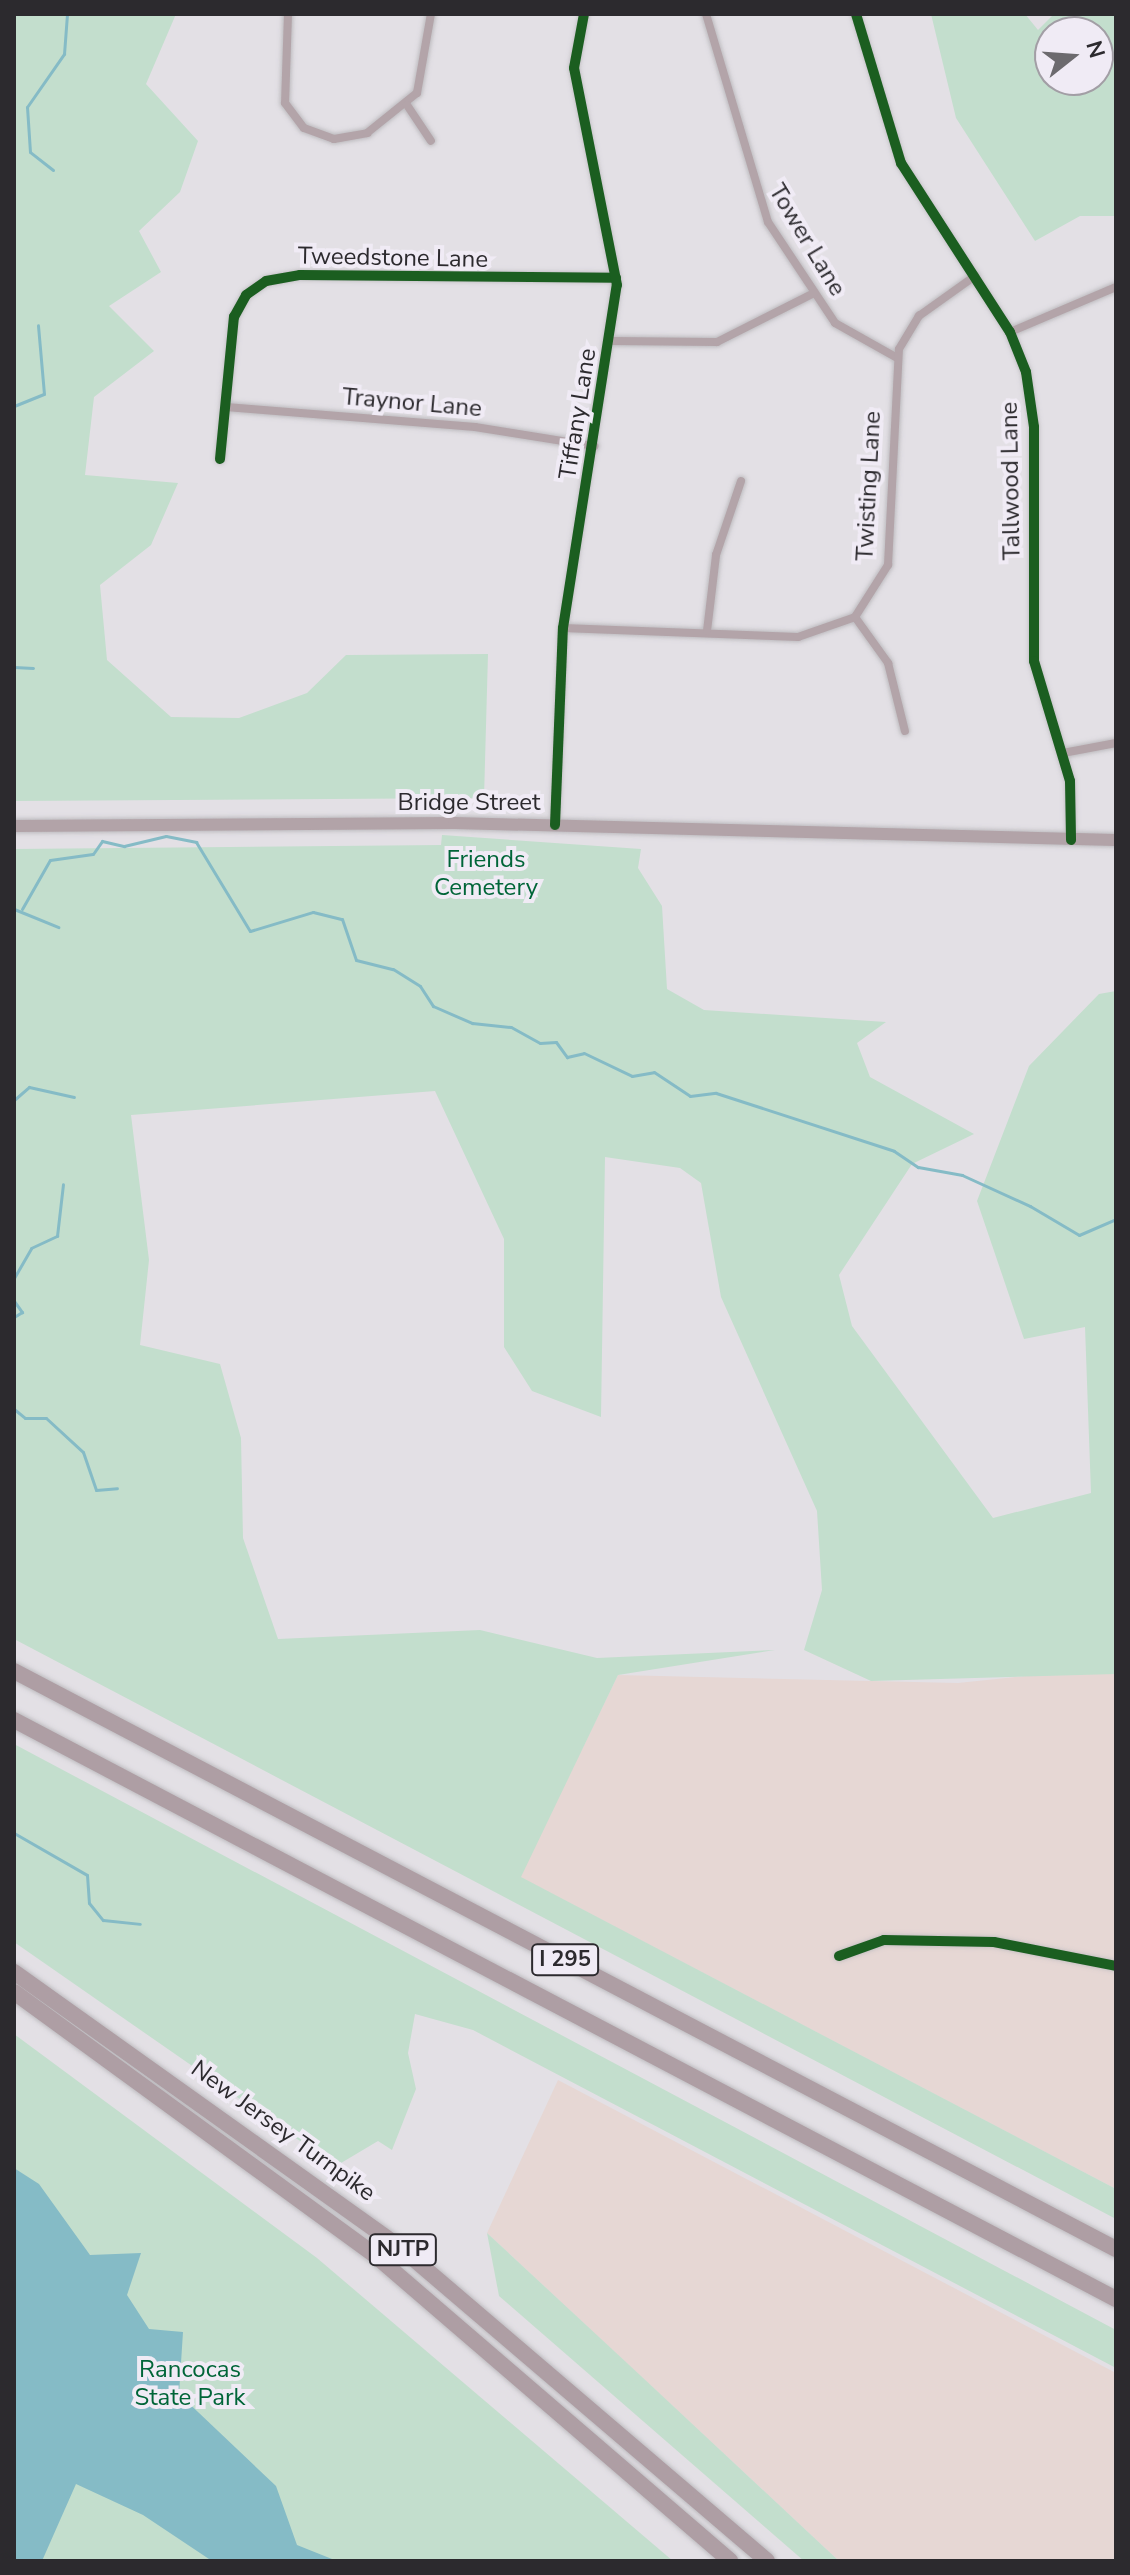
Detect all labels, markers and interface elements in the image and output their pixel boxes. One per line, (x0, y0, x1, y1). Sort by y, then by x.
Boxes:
north arrow (1034, 16, 1114, 96)
text: N (1078, 37, 1112, 62)
street label: Tower Lane (762, 179, 852, 301)
street label: Tweedstone Lane (298, 242, 488, 274)
street label: Tiffany Lane (553, 346, 603, 482)
street label: Traynor Lane (341, 383, 483, 423)
street label: Tallwood Lane (995, 402, 1027, 560)
street label: Twisting Lane (851, 410, 887, 562)
street label: Bridge Street (398, 789, 540, 817)
park label: Friends Cemetery (434, 846, 538, 902)
road number: I 295 (531, 1942, 599, 1978)
street label: New Jersey Turnpike (185, 2054, 381, 2208)
road number: NJTP (367, 2232, 439, 2268)
park label: Rancocas State Park (135, 2356, 245, 2412)

